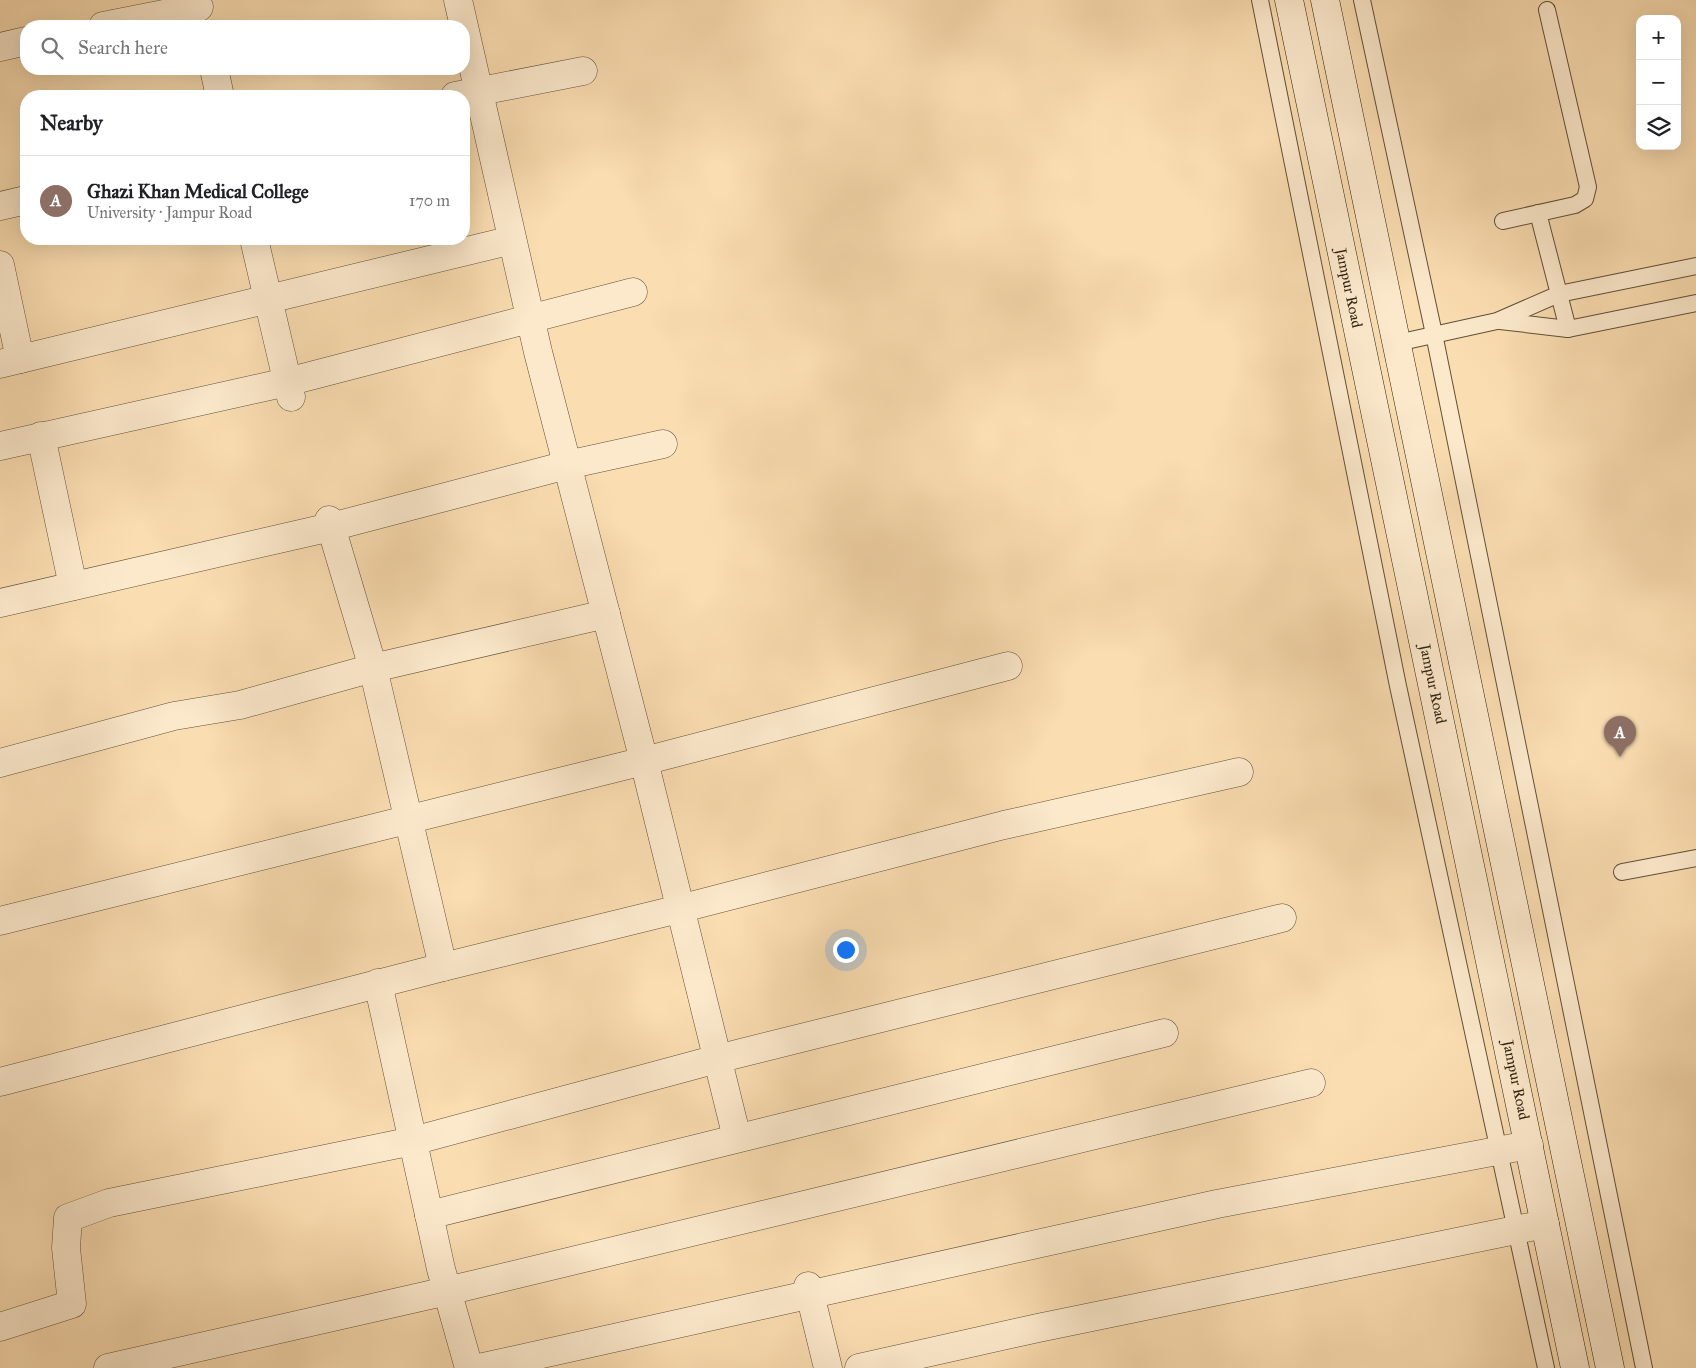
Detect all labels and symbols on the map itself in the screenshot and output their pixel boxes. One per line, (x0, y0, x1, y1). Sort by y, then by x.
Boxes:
street label: Jampur Road (1330, 245, 1366, 330)
street label: Jampur Road (1414, 641, 1450, 726)
pin: A (1604, 716, 1636, 757)
your location (833, 937, 859, 963)
street label: Jampur Road (1497, 1037, 1533, 1122)

